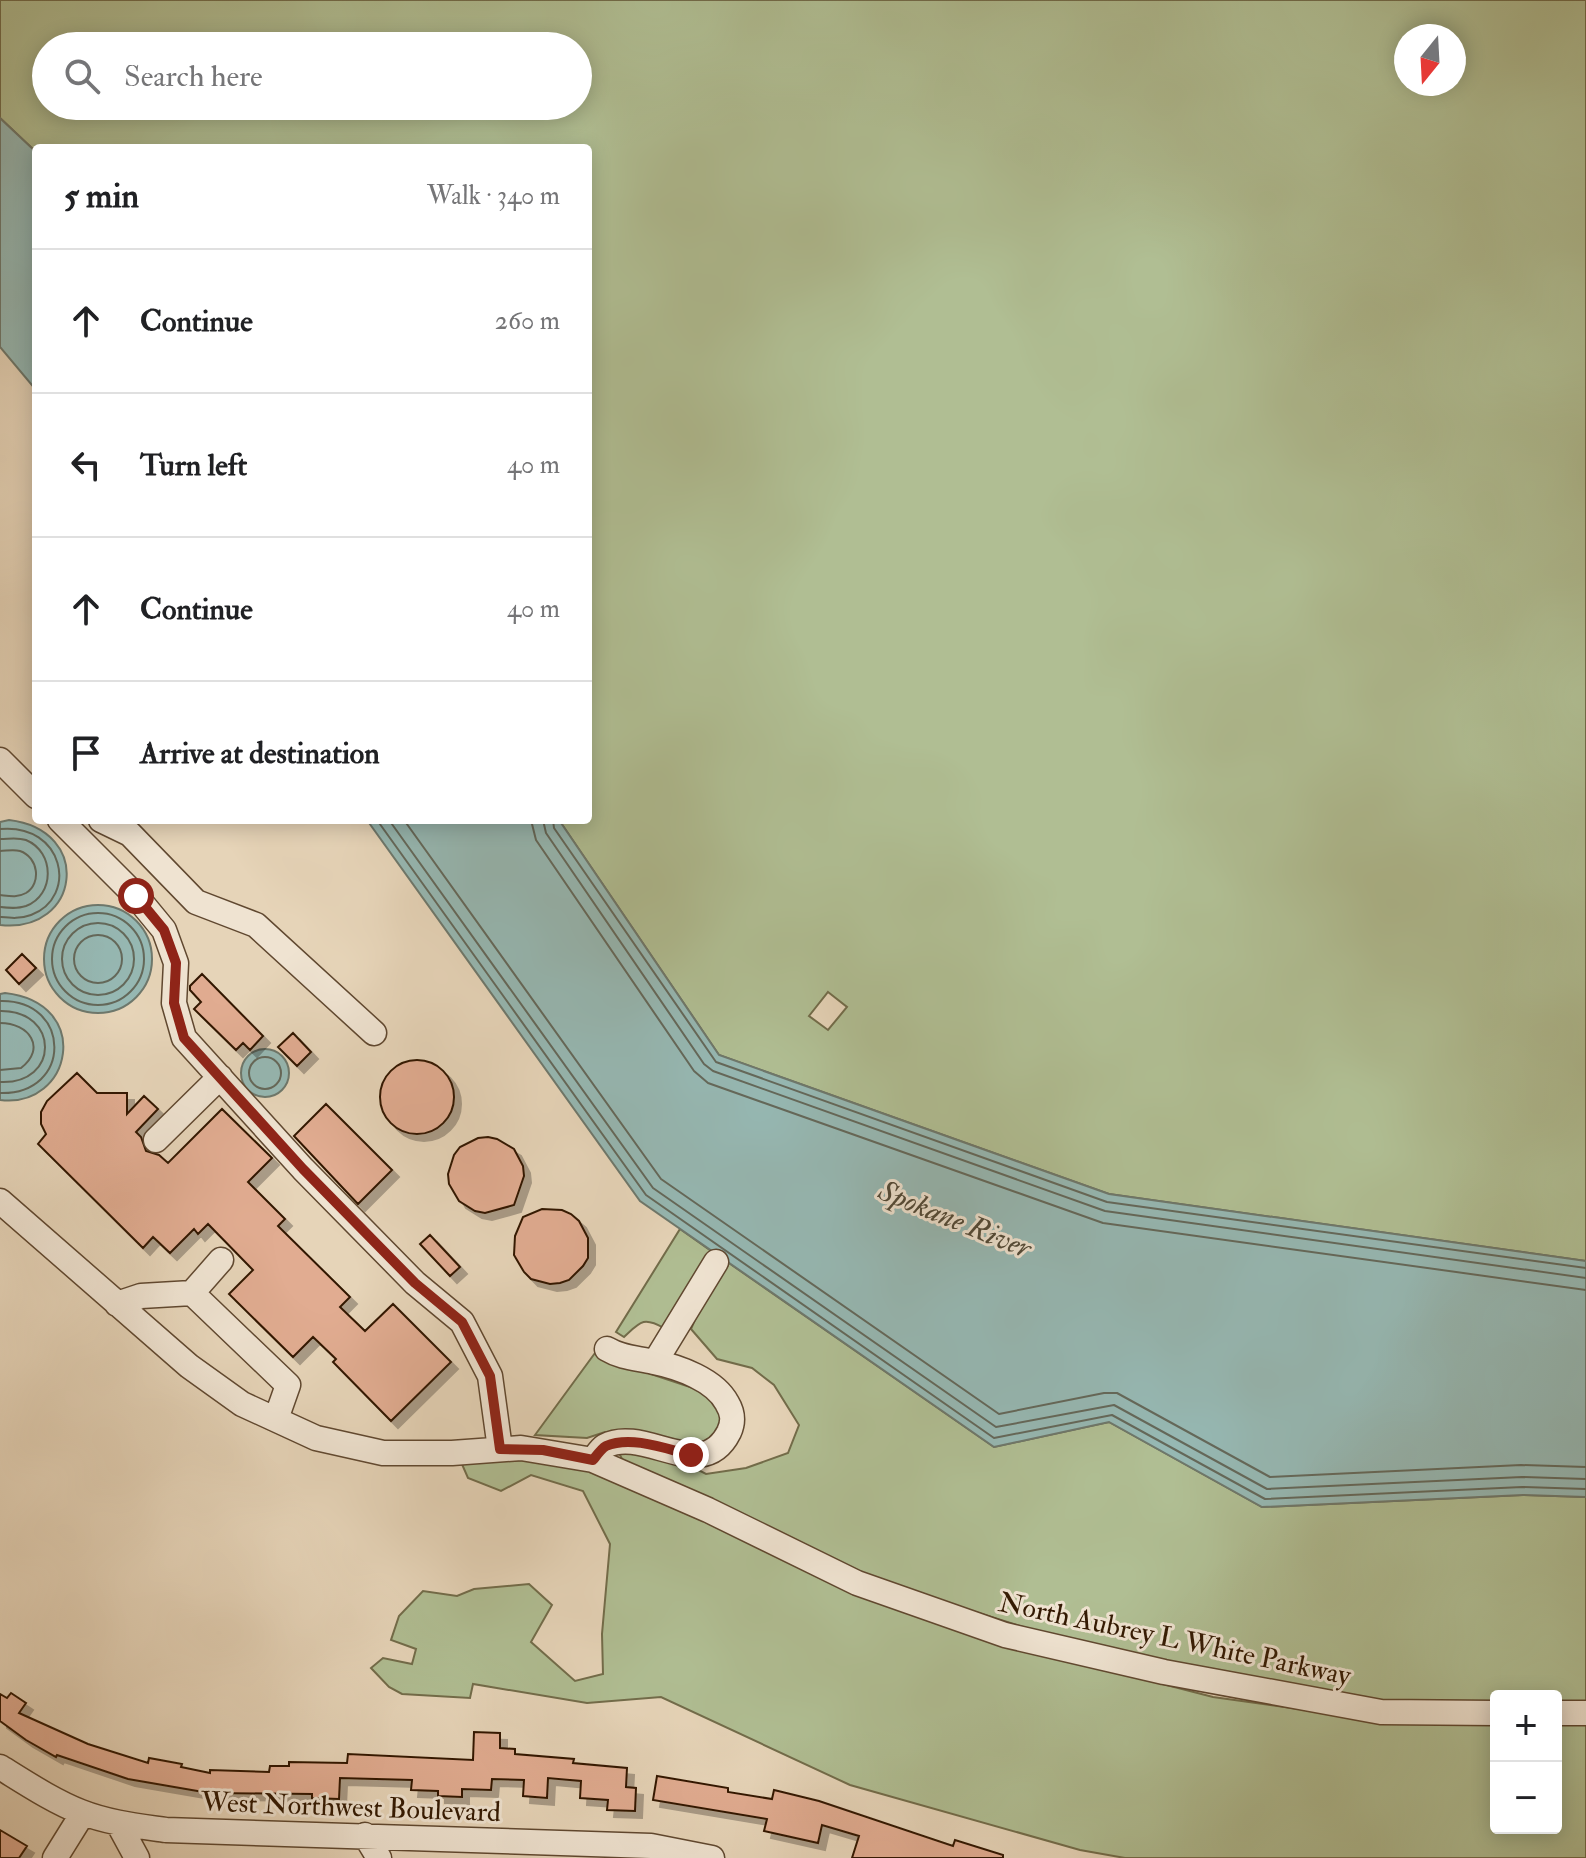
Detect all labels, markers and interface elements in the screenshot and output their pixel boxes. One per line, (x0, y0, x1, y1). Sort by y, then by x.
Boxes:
north arrow (1394, 24, 1466, 96)
search box (32, 32, 592, 120)
icon: search (60, 54, 104, 98)
text: Search here (124, 58, 263, 95)
text: 5 min (64, 175, 139, 218)
text: Walk · 340 m (427, 180, 560, 212)
icon: ahead (64, 299, 108, 343)
text: Continue (140, 303, 253, 340)
text: 260 m (495, 305, 560, 337)
icon: left (64, 443, 108, 487)
text: Turn left (140, 447, 247, 484)
text: 40 m (507, 449, 560, 481)
icon: ahead (64, 587, 108, 631)
text: Continue (140, 591, 253, 628)
text: 40 m (507, 593, 560, 625)
icon: arrive (64, 731, 108, 775)
text: Arrive at destination (140, 735, 380, 772)
route start (118, 878, 154, 914)
water label: Spokane River (872, 1172, 1038, 1268)
route end (673, 1437, 709, 1473)
street label: North Aubrey L White Parkway (995, 1585, 1355, 1694)
map controls (1490, 1690, 1562, 1834)
button: + (1490, 1690, 1562, 1762)
button: − (1490, 1762, 1562, 1834)
street label: West Northwest Boulevard (199, 1785, 502, 1830)

